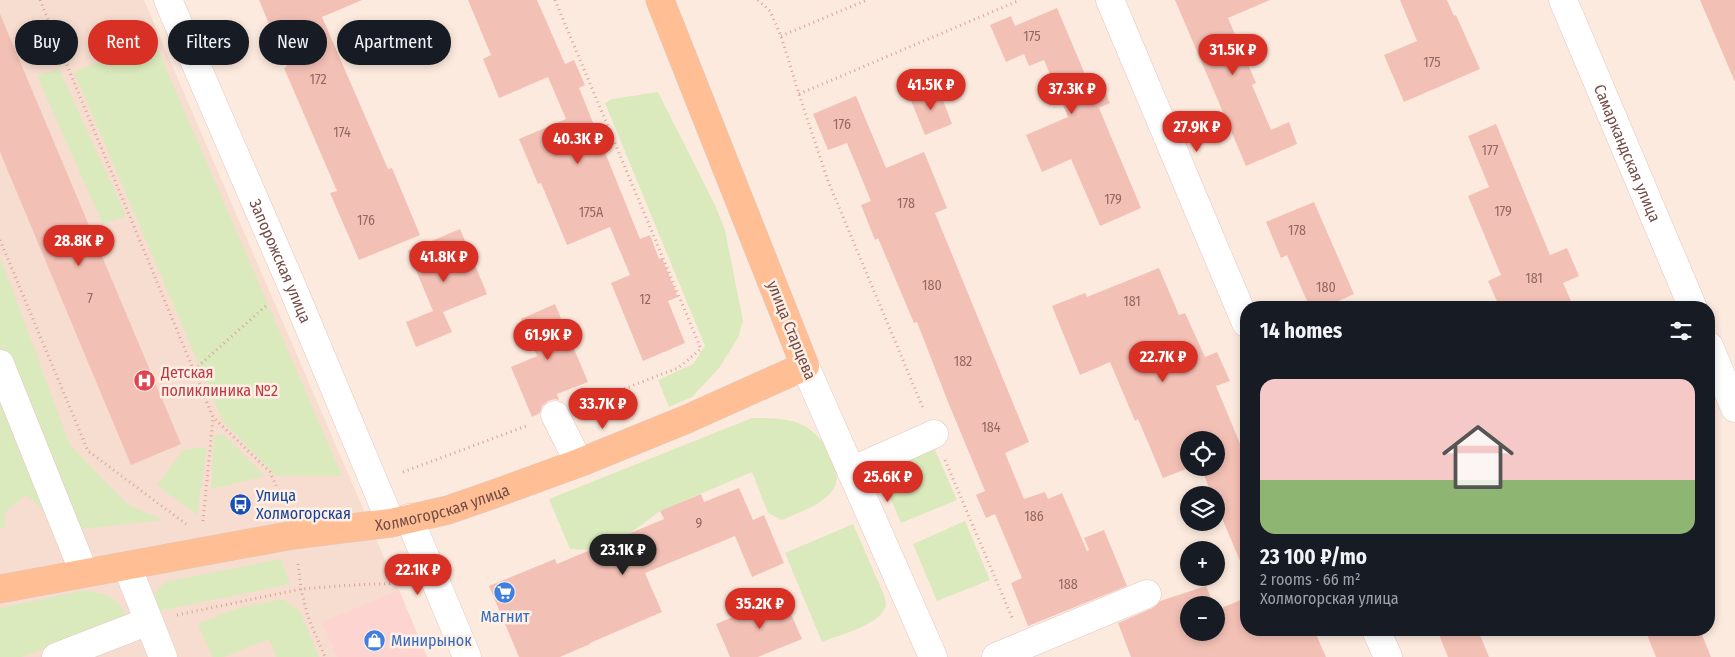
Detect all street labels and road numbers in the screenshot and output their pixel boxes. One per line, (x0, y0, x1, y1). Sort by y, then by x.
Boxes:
street label: Самаркандская улица (1590, 82, 1665, 225)
street label: Запорожская улица (245, 196, 315, 326)
street label: улица Старцева (763, 278, 820, 383)
street label: Холмогорская улица (374, 480, 512, 535)

